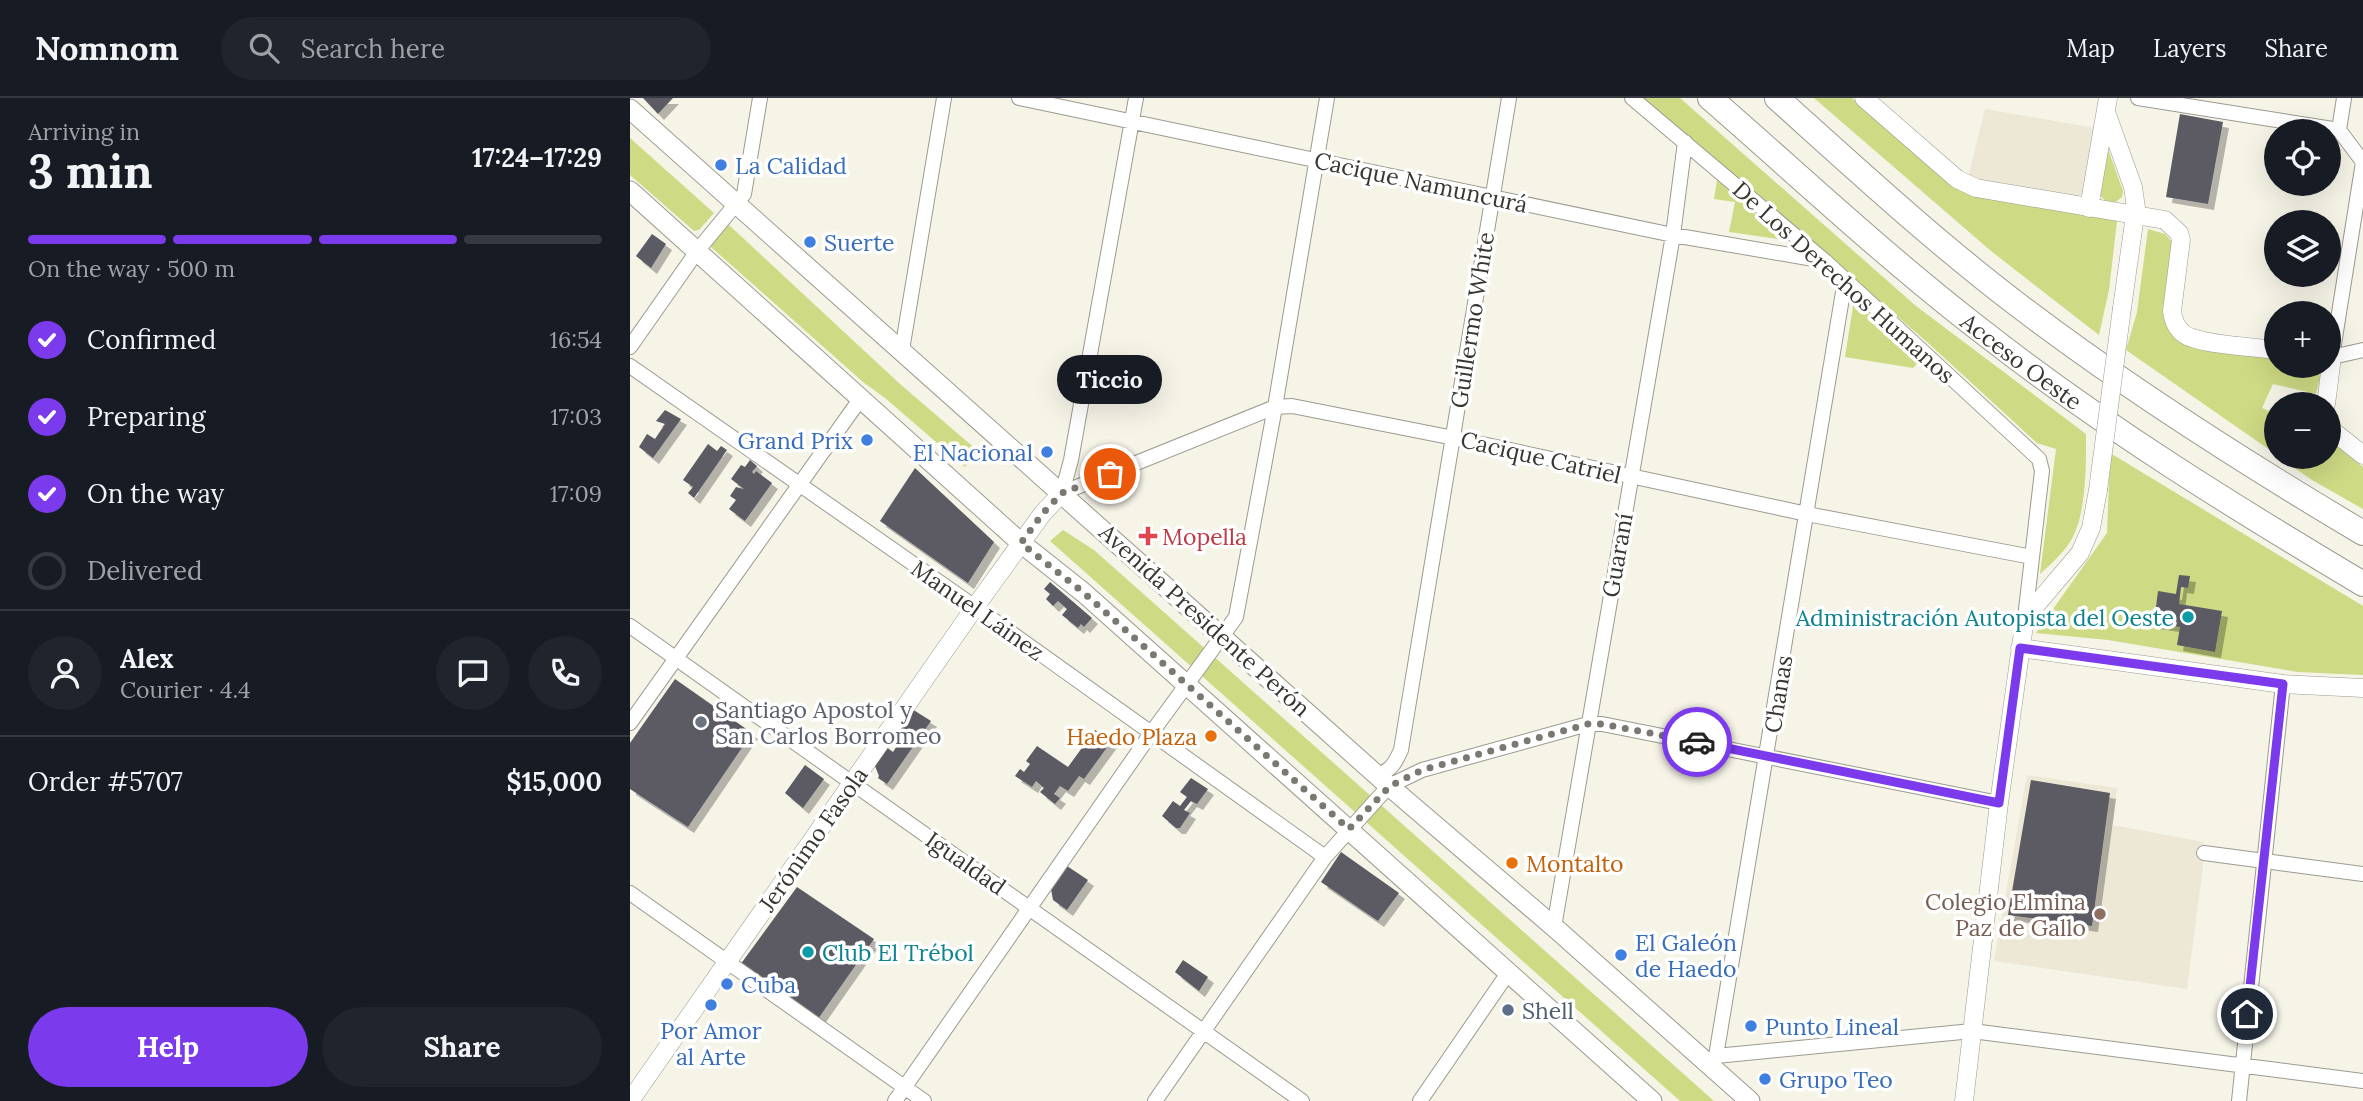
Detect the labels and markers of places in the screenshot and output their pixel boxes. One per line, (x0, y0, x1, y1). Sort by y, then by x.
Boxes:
place label: La Calidad (735, 151, 847, 180)
marker: La Calidad (713, 157, 729, 173)
place label: Suerte (824, 228, 895, 257)
marker: Suerte (802, 234, 818, 250)
callout: Ticcio (1058, 355, 1162, 404)
place label: Grand Prix (738, 426, 853, 455)
marker: Grand Prix (859, 432, 875, 448)
place label: El Nacional (913, 438, 1033, 467)
marker: El Nacional (1039, 444, 1055, 460)
pin (1080, 444, 1140, 504)
place label: Mopella (1162, 522, 1247, 551)
marker: Mopella (1140, 528, 1156, 544)
place label: Administración Autopista del Oeste (1795, 603, 2174, 632)
marker: Administración Autopista del Oeste (2180, 609, 2196, 625)
place label: Santiago Apostol y San Carlos Borromeo (715, 695, 941, 750)
marker: Santiago Apostol y San Carlos Borromeo (693, 714, 709, 730)
place label: Haedo Plaza (1066, 722, 1197, 751)
marker: Haedo Plaza (1203, 728, 1219, 744)
place label: Montalto (1526, 849, 1624, 878)
marker: Montalto (1504, 855, 1520, 871)
place label: Colegio Elmina Paz de Gallo (1925, 887, 2086, 942)
marker: Colegio Elmina Paz de Gallo (2092, 906, 2108, 922)
place label: El Galeón de Haedo (1635, 928, 1737, 983)
place label: Club El Trébol (822, 938, 974, 967)
marker: Club El Trébol (800, 944, 816, 960)
marker: El Galeón de Haedo (1613, 947, 1629, 963)
place label: Cuba (741, 970, 796, 999)
marker: Cuba (719, 976, 735, 992)
pin (2217, 984, 2277, 1044)
place label: Shell (1522, 996, 1574, 1025)
marker: Por Amor al Arte (703, 997, 719, 1013)
marker: Shell (1500, 1002, 1516, 1018)
place label: Punto Lineal (1765, 1012, 1899, 1041)
place label: Por Amor al Arte (660, 1016, 762, 1071)
marker: Punto Lineal (1743, 1018, 1759, 1034)
place label: Grupo Teo (1779, 1065, 1893, 1094)
marker: Grupo Teo (1757, 1071, 1773, 1087)

